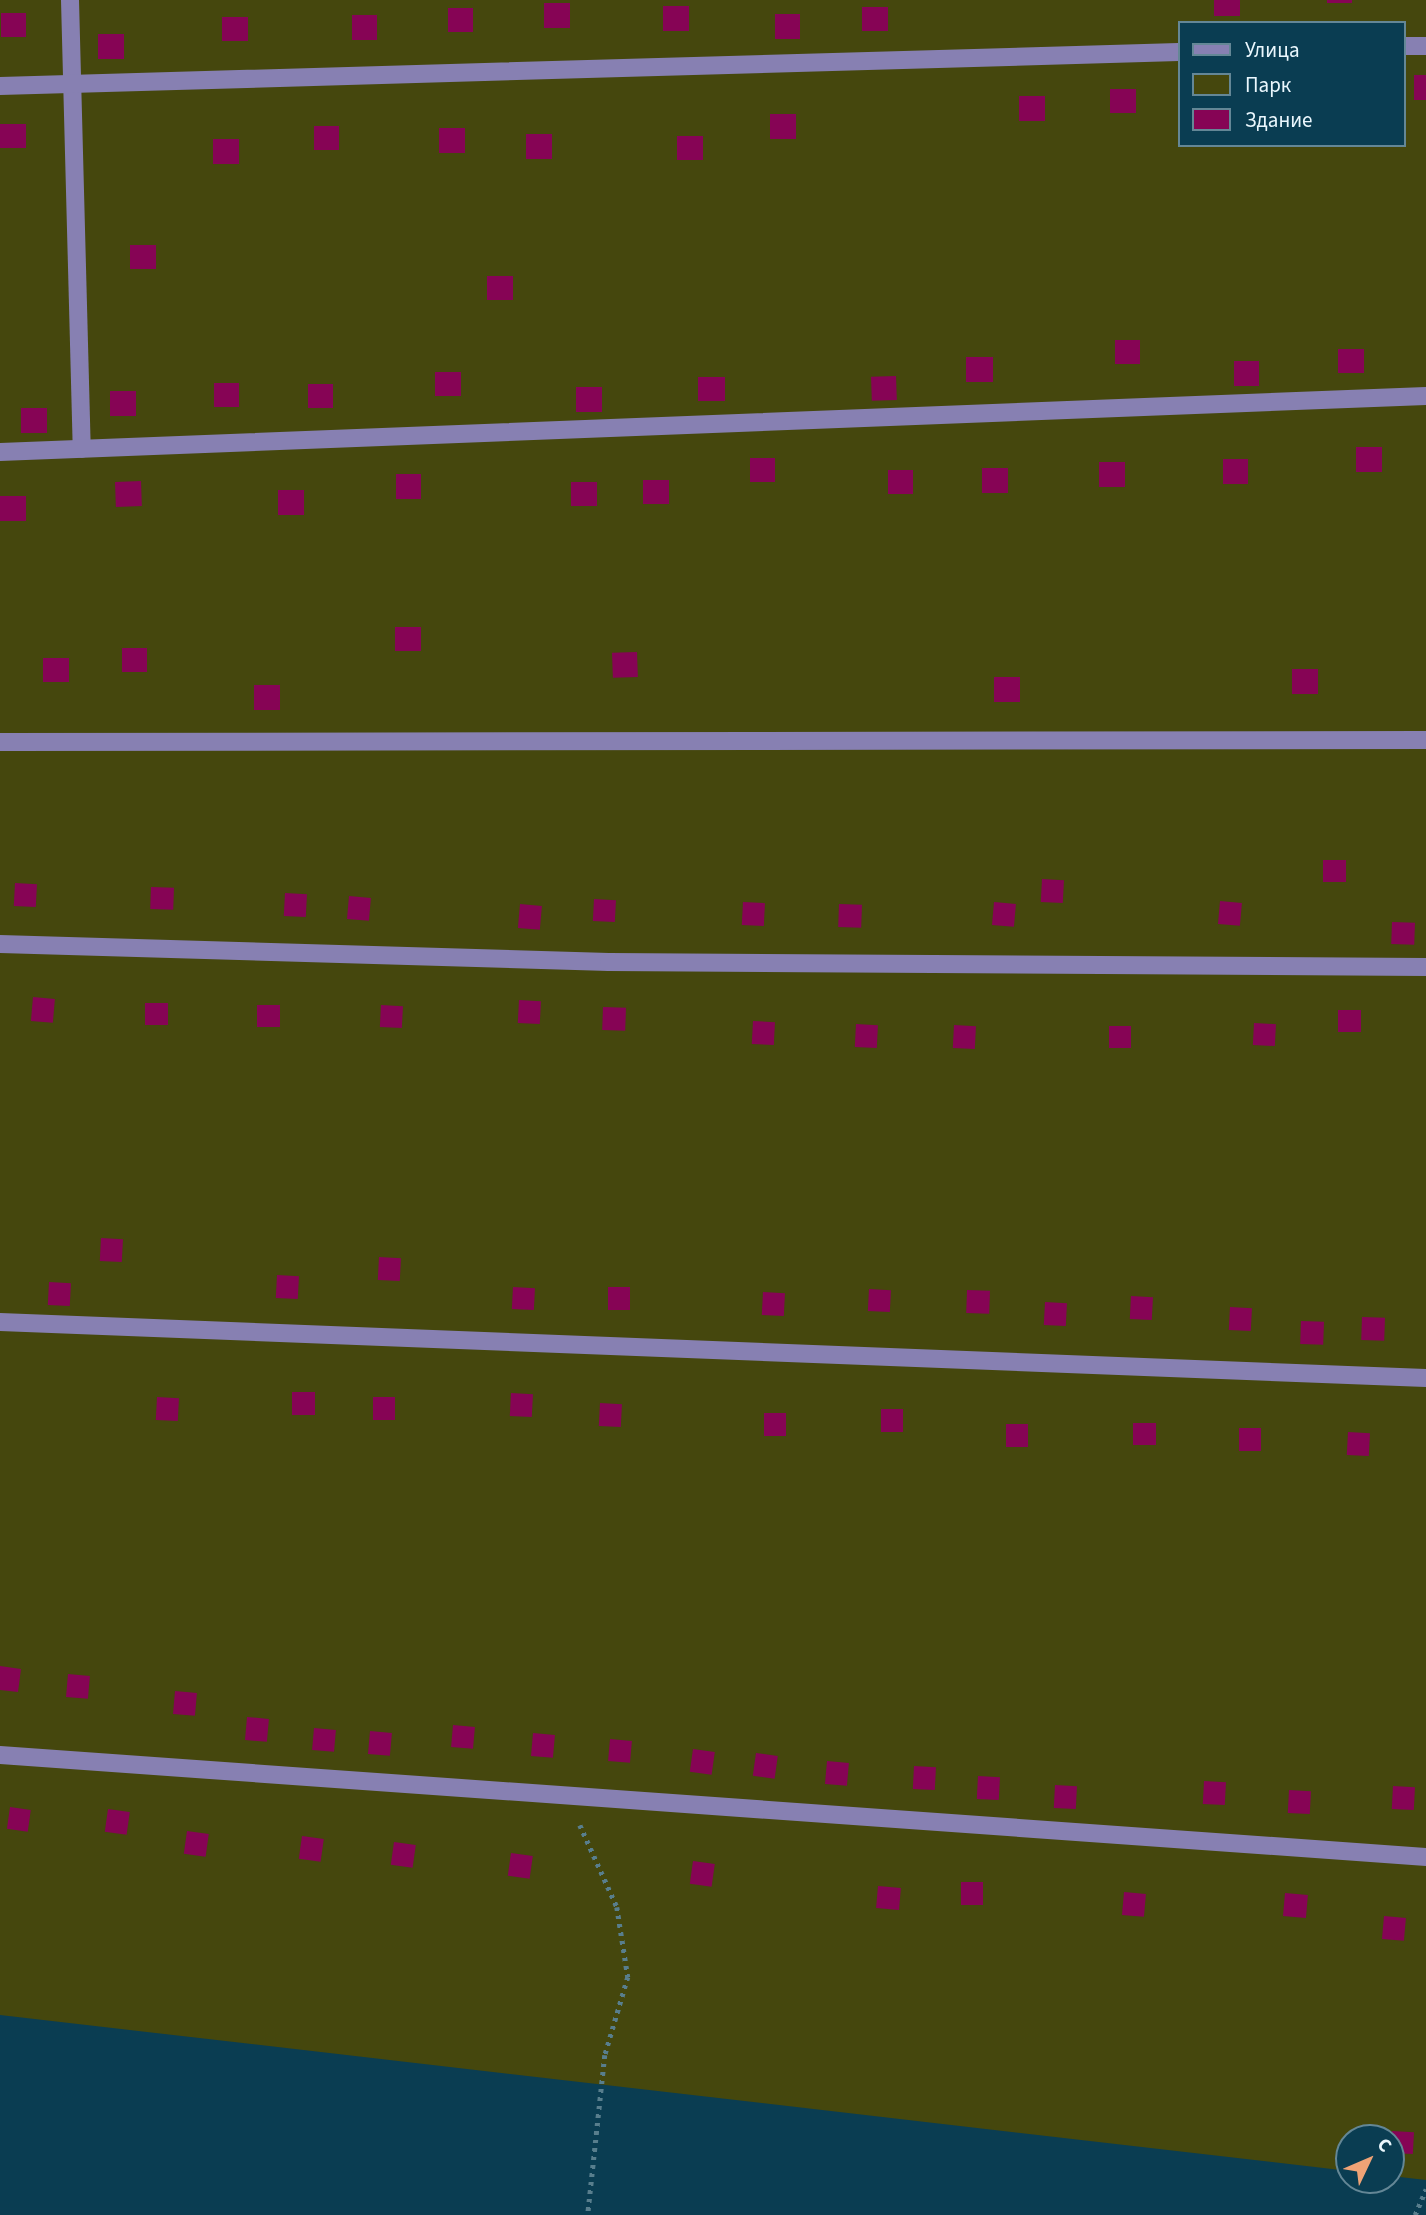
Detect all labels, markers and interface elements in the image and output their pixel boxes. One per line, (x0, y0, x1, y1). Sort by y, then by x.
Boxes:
legend (1178, 21, 1405, 147)
text: Улица (1245, 35, 1300, 65)
text: Парк (1245, 70, 1291, 100)
text: Здание (1245, 105, 1313, 135)
north arrow (1335, 2124, 1405, 2194)
text: С (1370, 2132, 1398, 2159)

